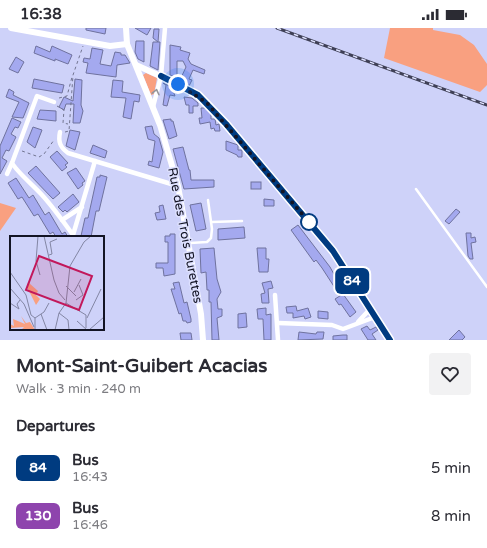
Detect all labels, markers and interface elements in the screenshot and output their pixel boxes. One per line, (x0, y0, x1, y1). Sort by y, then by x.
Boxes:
text: 16:38 (20, 5, 62, 23)
your location (168, 74, 188, 94)
one-way arrow (152, 89, 160, 95)
street label: Rue des Trois Burettes (164, 166, 206, 305)
unlabelled marker (300, 213, 318, 231)
inset map (10, 236, 104, 330)
line badge: 84 (334, 268, 370, 294)
text: 84 (343, 272, 361, 289)
button: heart (429, 353, 471, 395)
text: Mont-Saint-Guibert Acacias (16, 355, 267, 377)
text: Walk · 3 min · 240 m (16, 381, 141, 397)
text: Departures (16, 417, 95, 435)
text: Bus (72, 451, 99, 469)
text: 84 (29, 459, 47, 476)
text: 5 min (431, 459, 471, 477)
text: 16:43 (72, 469, 108, 485)
text: Bus (72, 499, 99, 517)
text: 130 (25, 507, 51, 524)
text: 8 min (431, 507, 471, 525)
text: 16:46 (72, 517, 108, 533)

